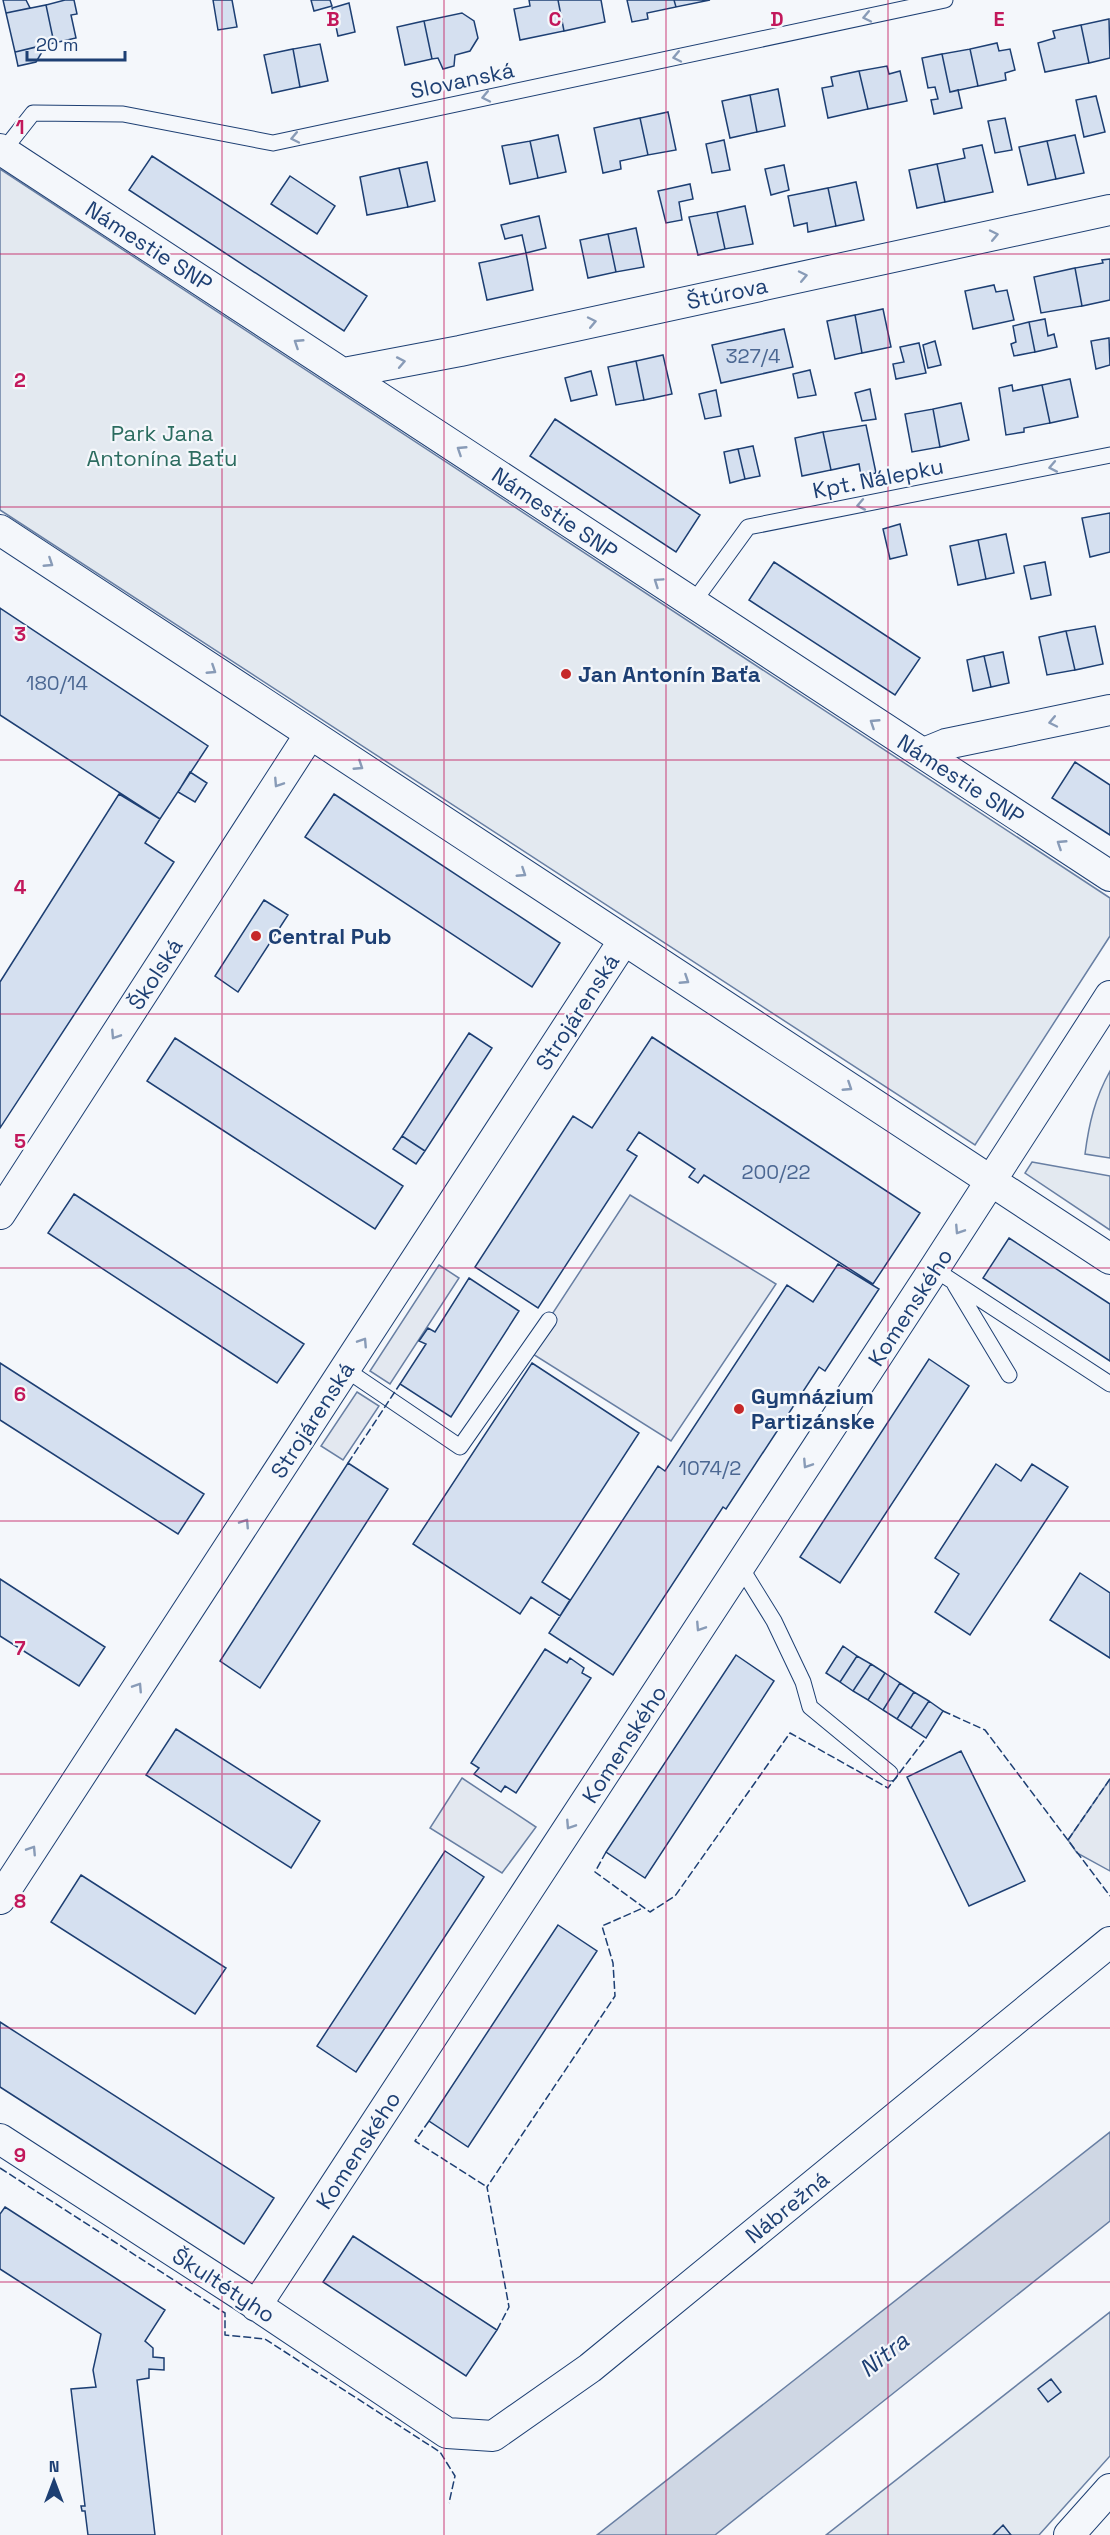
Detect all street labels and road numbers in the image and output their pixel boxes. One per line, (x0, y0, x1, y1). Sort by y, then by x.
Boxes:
street label: Slovanská (407, 55, 517, 105)
street label: Námestie SNP (80, 194, 218, 298)
street label: Štúrova (684, 271, 770, 315)
street label: Kpt. Nálepku (810, 452, 946, 504)
street label: Námestie SNP (487, 461, 623, 565)
street label: Námestie SNP (892, 727, 1030, 831)
street label: Školská (122, 933, 189, 1015)
street label: Strojárenská (529, 948, 625, 1076)
street label: Komenského (862, 1243, 958, 1371)
street label: Strojárenská (264, 1356, 360, 1484)
street label: Komenského (576, 1680, 672, 1808)
street label: Komenského (310, 2086, 406, 2214)
street label: Nábrežná (740, 2165, 835, 2249)
street label: Škultétyho (167, 2241, 281, 2329)

